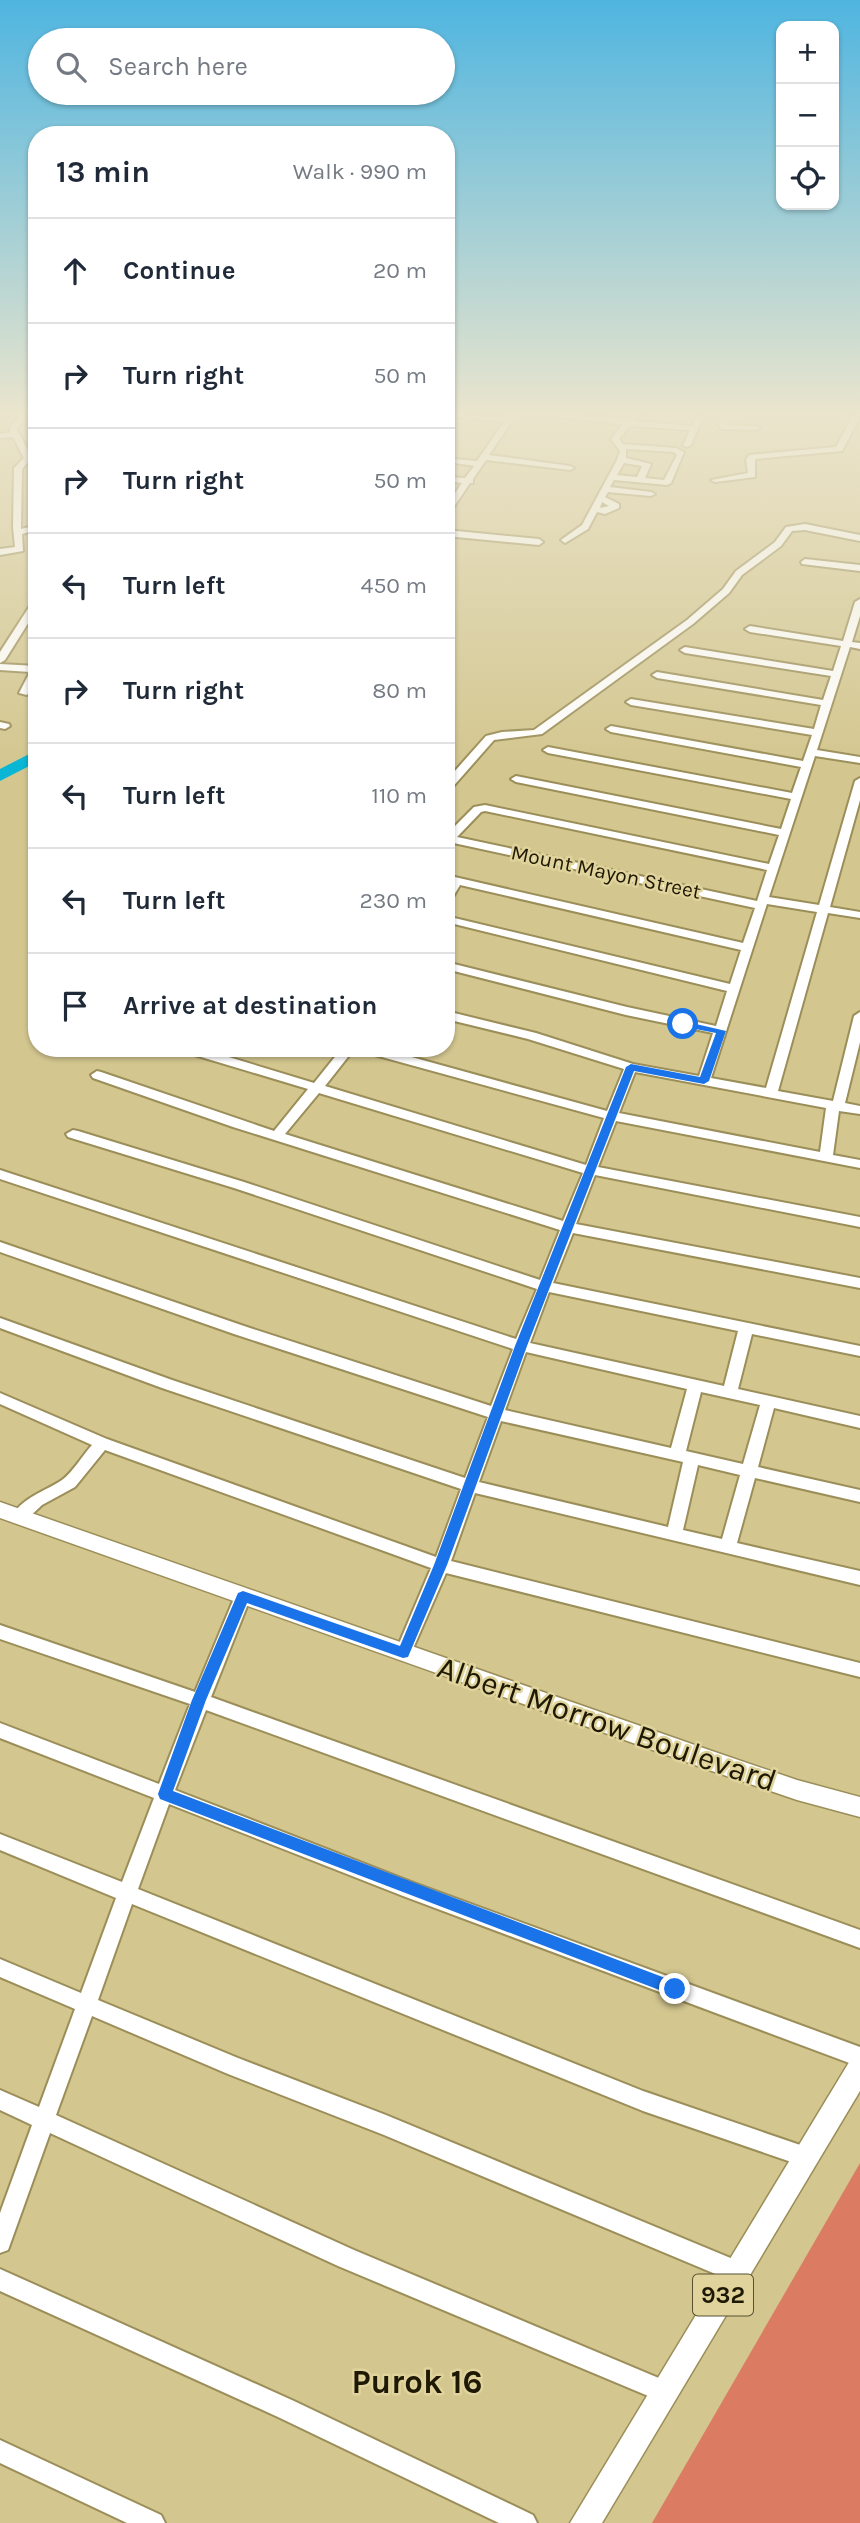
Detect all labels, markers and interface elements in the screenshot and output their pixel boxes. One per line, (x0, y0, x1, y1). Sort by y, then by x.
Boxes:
map controls (776, 21, 839, 210)
button: + (776, 21, 839, 84)
search box (28, 28, 455, 105)
icon: search (52, 48, 90, 86)
text: Search here (108, 51, 248, 82)
button: − (776, 84, 839, 147)
button: locate (776, 147, 839, 210)
text: 13 min (56, 154, 150, 190)
text: Walk · 990 m (293, 158, 427, 185)
icon: ahead (56, 252, 94, 290)
text: Continue (123, 255, 235, 286)
text: 20 m (373, 257, 427, 284)
icon: right (56, 357, 94, 395)
text: Turn right (123, 360, 244, 391)
text: 50 m (373, 362, 427, 389)
icon: right (56, 462, 94, 500)
text: Turn right (123, 465, 244, 496)
text: 50 m (373, 467, 427, 494)
icon: left (56, 567, 94, 605)
text: Turn left (123, 570, 225, 601)
text: 450 m (361, 572, 427, 599)
icon: right (56, 672, 94, 710)
text: Turn right (123, 675, 244, 706)
text: 80 m (372, 677, 427, 704)
icon: left (56, 777, 94, 815)
text: Turn left (123, 780, 225, 811)
text: 110 m (371, 782, 427, 809)
street label: Mount Mayon Street (509, 840, 703, 904)
icon: left (56, 882, 94, 920)
text: Turn left (123, 885, 225, 916)
text: 230 m (359, 887, 427, 914)
icon: arrive (56, 987, 94, 1025)
text: Arrive at destination (123, 990, 377, 1021)
route start (667, 1008, 698, 1039)
street label: Albert Morrow Boulevard (433, 1649, 781, 1799)
route end (659, 1973, 690, 2004)
road number: 932 (693, 2274, 753, 2316)
district label: Purok 16 (351, 2363, 483, 2401)

